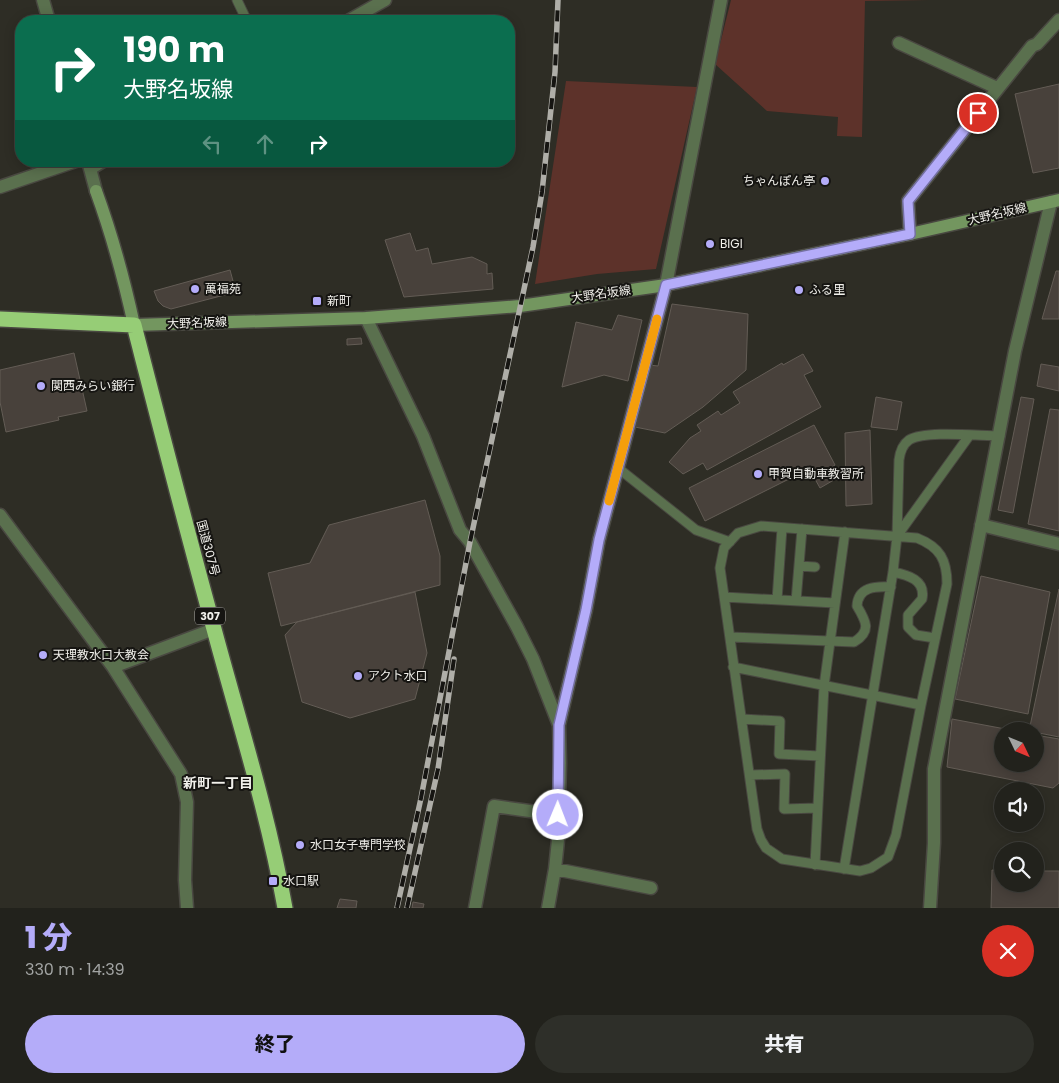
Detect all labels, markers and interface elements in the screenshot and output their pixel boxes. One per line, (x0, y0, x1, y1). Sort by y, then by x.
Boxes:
text: 190 m (123, 25, 225, 74)
icon: right (40, 35, 105, 100)
text: 大野名坂線 (123, 74, 233, 105)
pin (957, 92, 999, 134)
icon: arrive (964, 99, 992, 127)
icon: left (198, 130, 226, 158)
icon: ahead (251, 130, 279, 158)
icon: right (304, 130, 332, 158)
place label: ちゃんぽん亭 (743, 172, 815, 189)
marker: ちゃんぽん亭 (819, 175, 831, 187)
street label: 大野名坂線 (966, 198, 1028, 229)
place label: BIGI (720, 235, 743, 252)
marker: BIGI (704, 238, 716, 250)
place label: 萬福苑 (205, 280, 241, 297)
street label: 大野名坂線 (570, 281, 632, 306)
place label: ふる里 (809, 281, 845, 298)
marker: 萬福苑 (189, 283, 201, 295)
marker: ふる里 (793, 284, 805, 296)
place label: 新町 (327, 292, 351, 309)
marker: 新町 (311, 295, 323, 307)
street label: 大野名坂線 (167, 313, 227, 332)
place label: 関西みらい銀行 (51, 377, 135, 394)
marker: 関西みらい銀行 (35, 380, 47, 392)
place label: 甲賀自動車教習所 (768, 465, 864, 482)
marker: 甲賀自動車教習所 (752, 468, 764, 480)
street label: 国道307号 (193, 518, 224, 578)
road number: 307 (195, 608, 225, 624)
place label: 天理教水口大教会 (53, 646, 149, 663)
marker: 天理教水口大教会 (37, 649, 49, 661)
place label: アクト水口 (368, 667, 427, 684)
marker: アクト水口 (352, 670, 364, 682)
north arrow (994, 722, 1044, 772)
map controls (994, 722, 1044, 892)
district label: 新町一丁目 (183, 773, 253, 793)
button: sound (994, 782, 1044, 832)
position arrow (531, 788, 583, 840)
place label: 水口女子専門学校 (310, 836, 406, 853)
marker: 水口女子専門学校 (294, 839, 306, 851)
button: search (994, 842, 1044, 892)
place label: 水口駅 (283, 872, 319, 889)
marker: 水口駅 (267, 875, 279, 887)
text: 1 分 (25, 916, 72, 959)
button: close (982, 925, 1034, 977)
text: 330 m · 14:39 (25, 958, 125, 981)
button: 終了 (25, 1015, 525, 1073)
button: 共有 (535, 1015, 1034, 1073)

